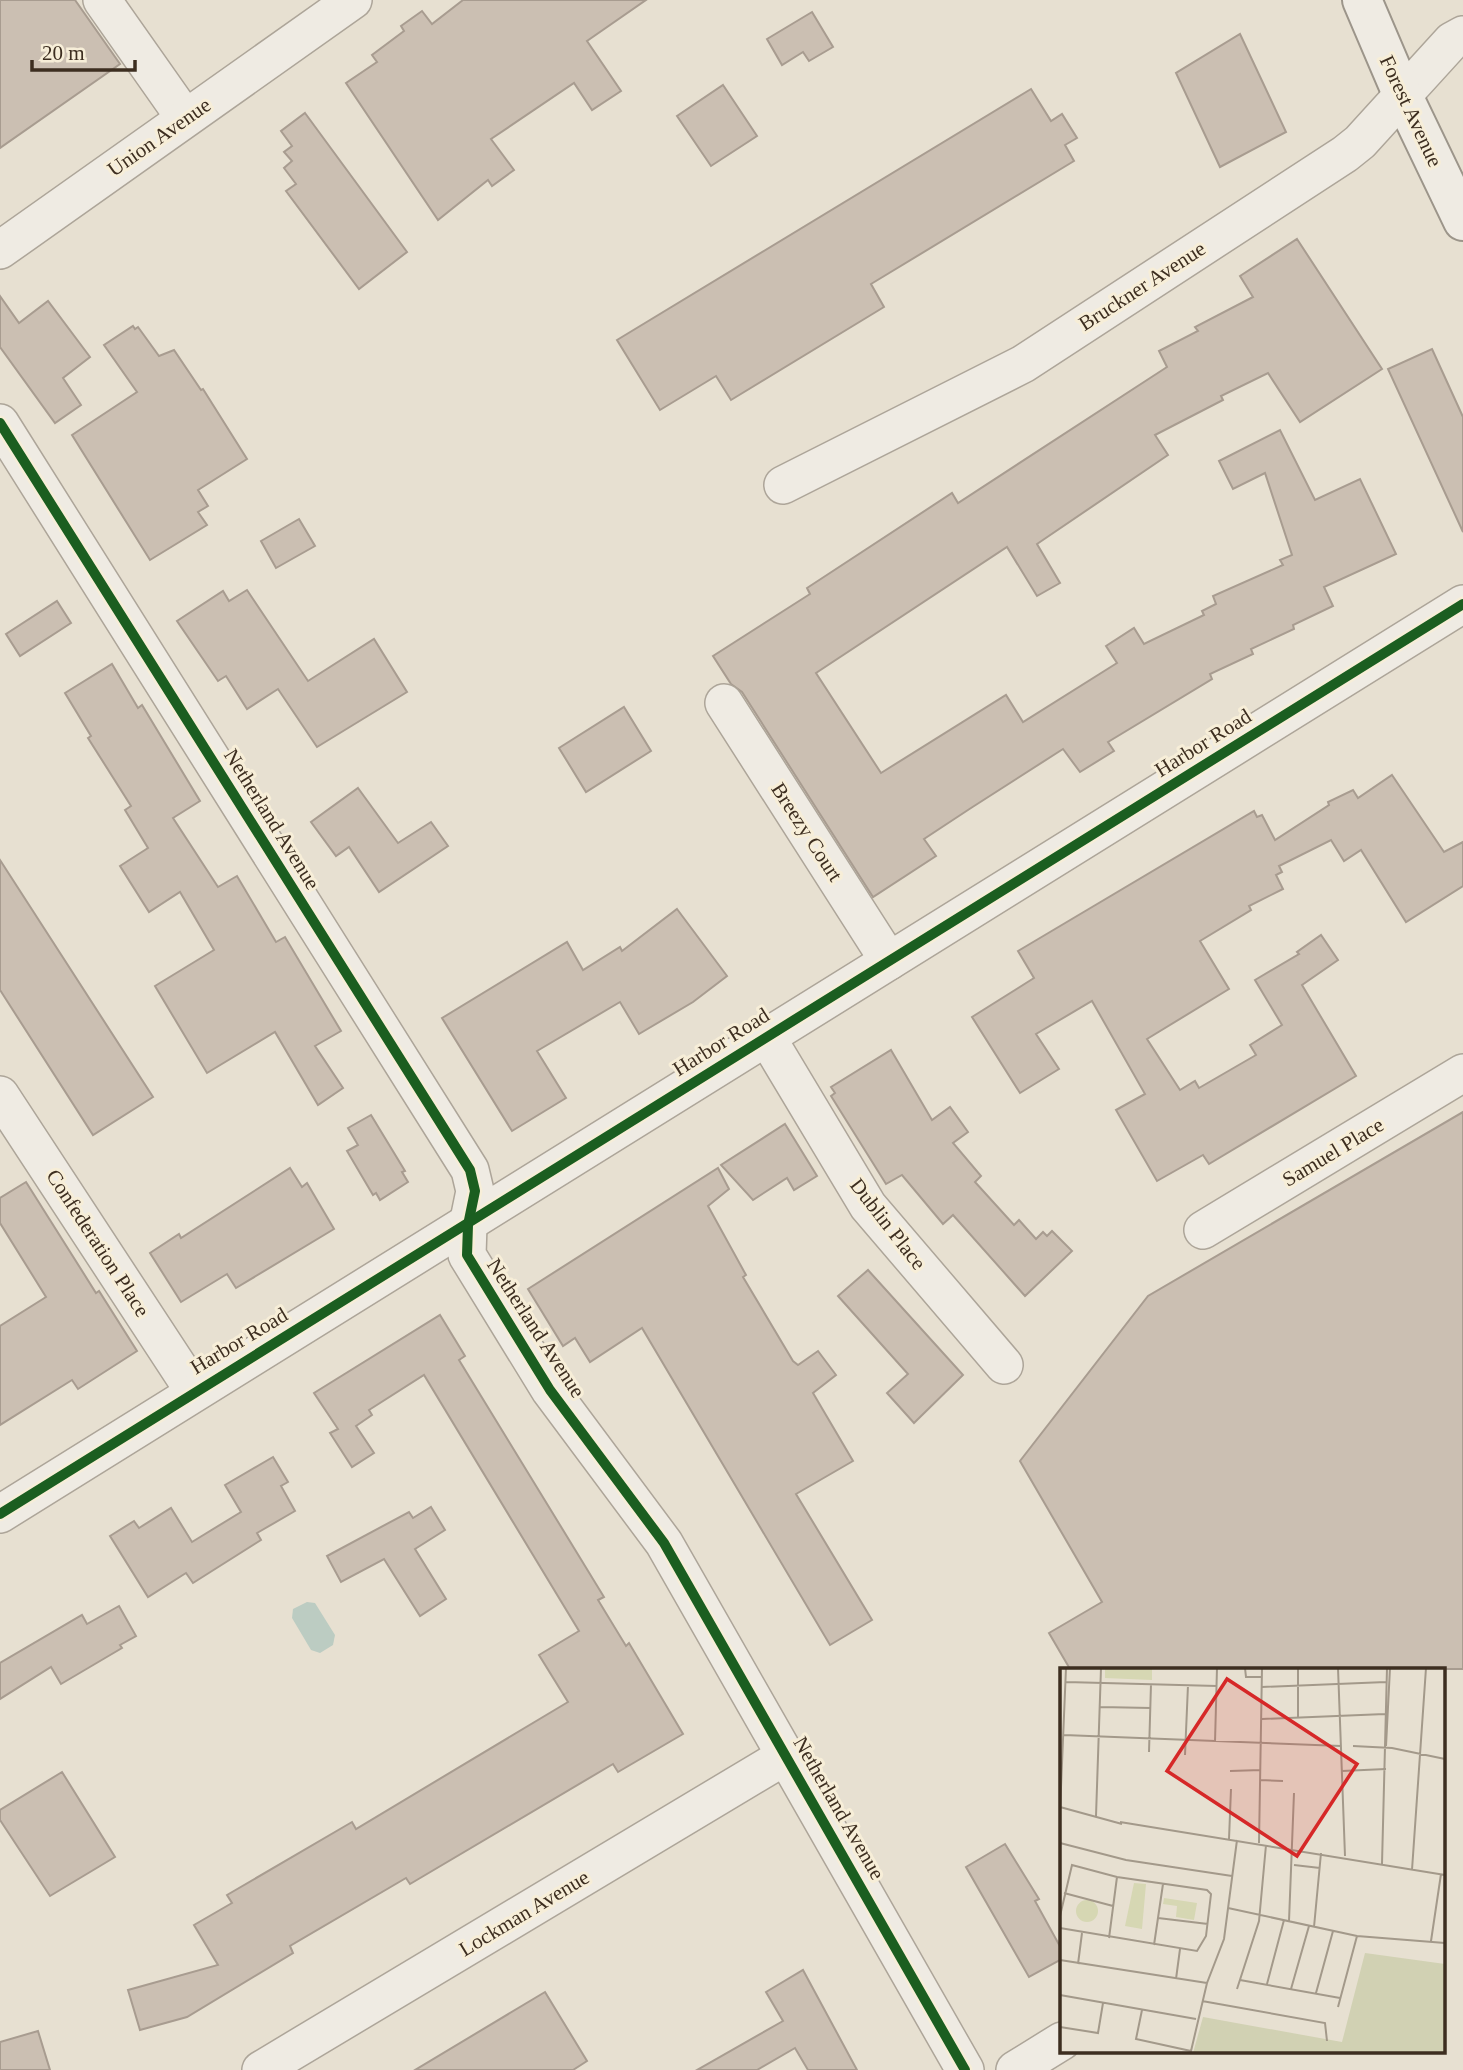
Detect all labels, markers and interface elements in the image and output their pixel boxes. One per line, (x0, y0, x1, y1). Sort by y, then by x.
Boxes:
scale bar (32, 28, 135, 72)
text: 20 m (42, 41, 85, 65)
street label: Forest Avenue (1375, 51, 1447, 171)
street label: Union Avenue (103, 93, 215, 181)
street label: Bruckner Avenue (1074, 236, 1210, 336)
street label: Harbor Road (1150, 704, 1256, 782)
street label: Netherland Avenue (219, 744, 325, 894)
street label: Breezy Court (766, 778, 848, 886)
street label: Harbor Road (668, 1003, 774, 1081)
street label: Samuel Place (1278, 1112, 1388, 1192)
street label: Confederation Place (41, 1165, 155, 1321)
street label: Dublin Place (845, 1174, 931, 1274)
street label: Netherland Avenue (482, 1254, 590, 1402)
street label: Harbor Road (186, 1302, 292, 1379)
inset map (1060, 1668, 1446, 2052)
street label: Netherland Avenue (788, 1732, 890, 1884)
street label: Lockman Avenue (455, 1865, 593, 1961)

